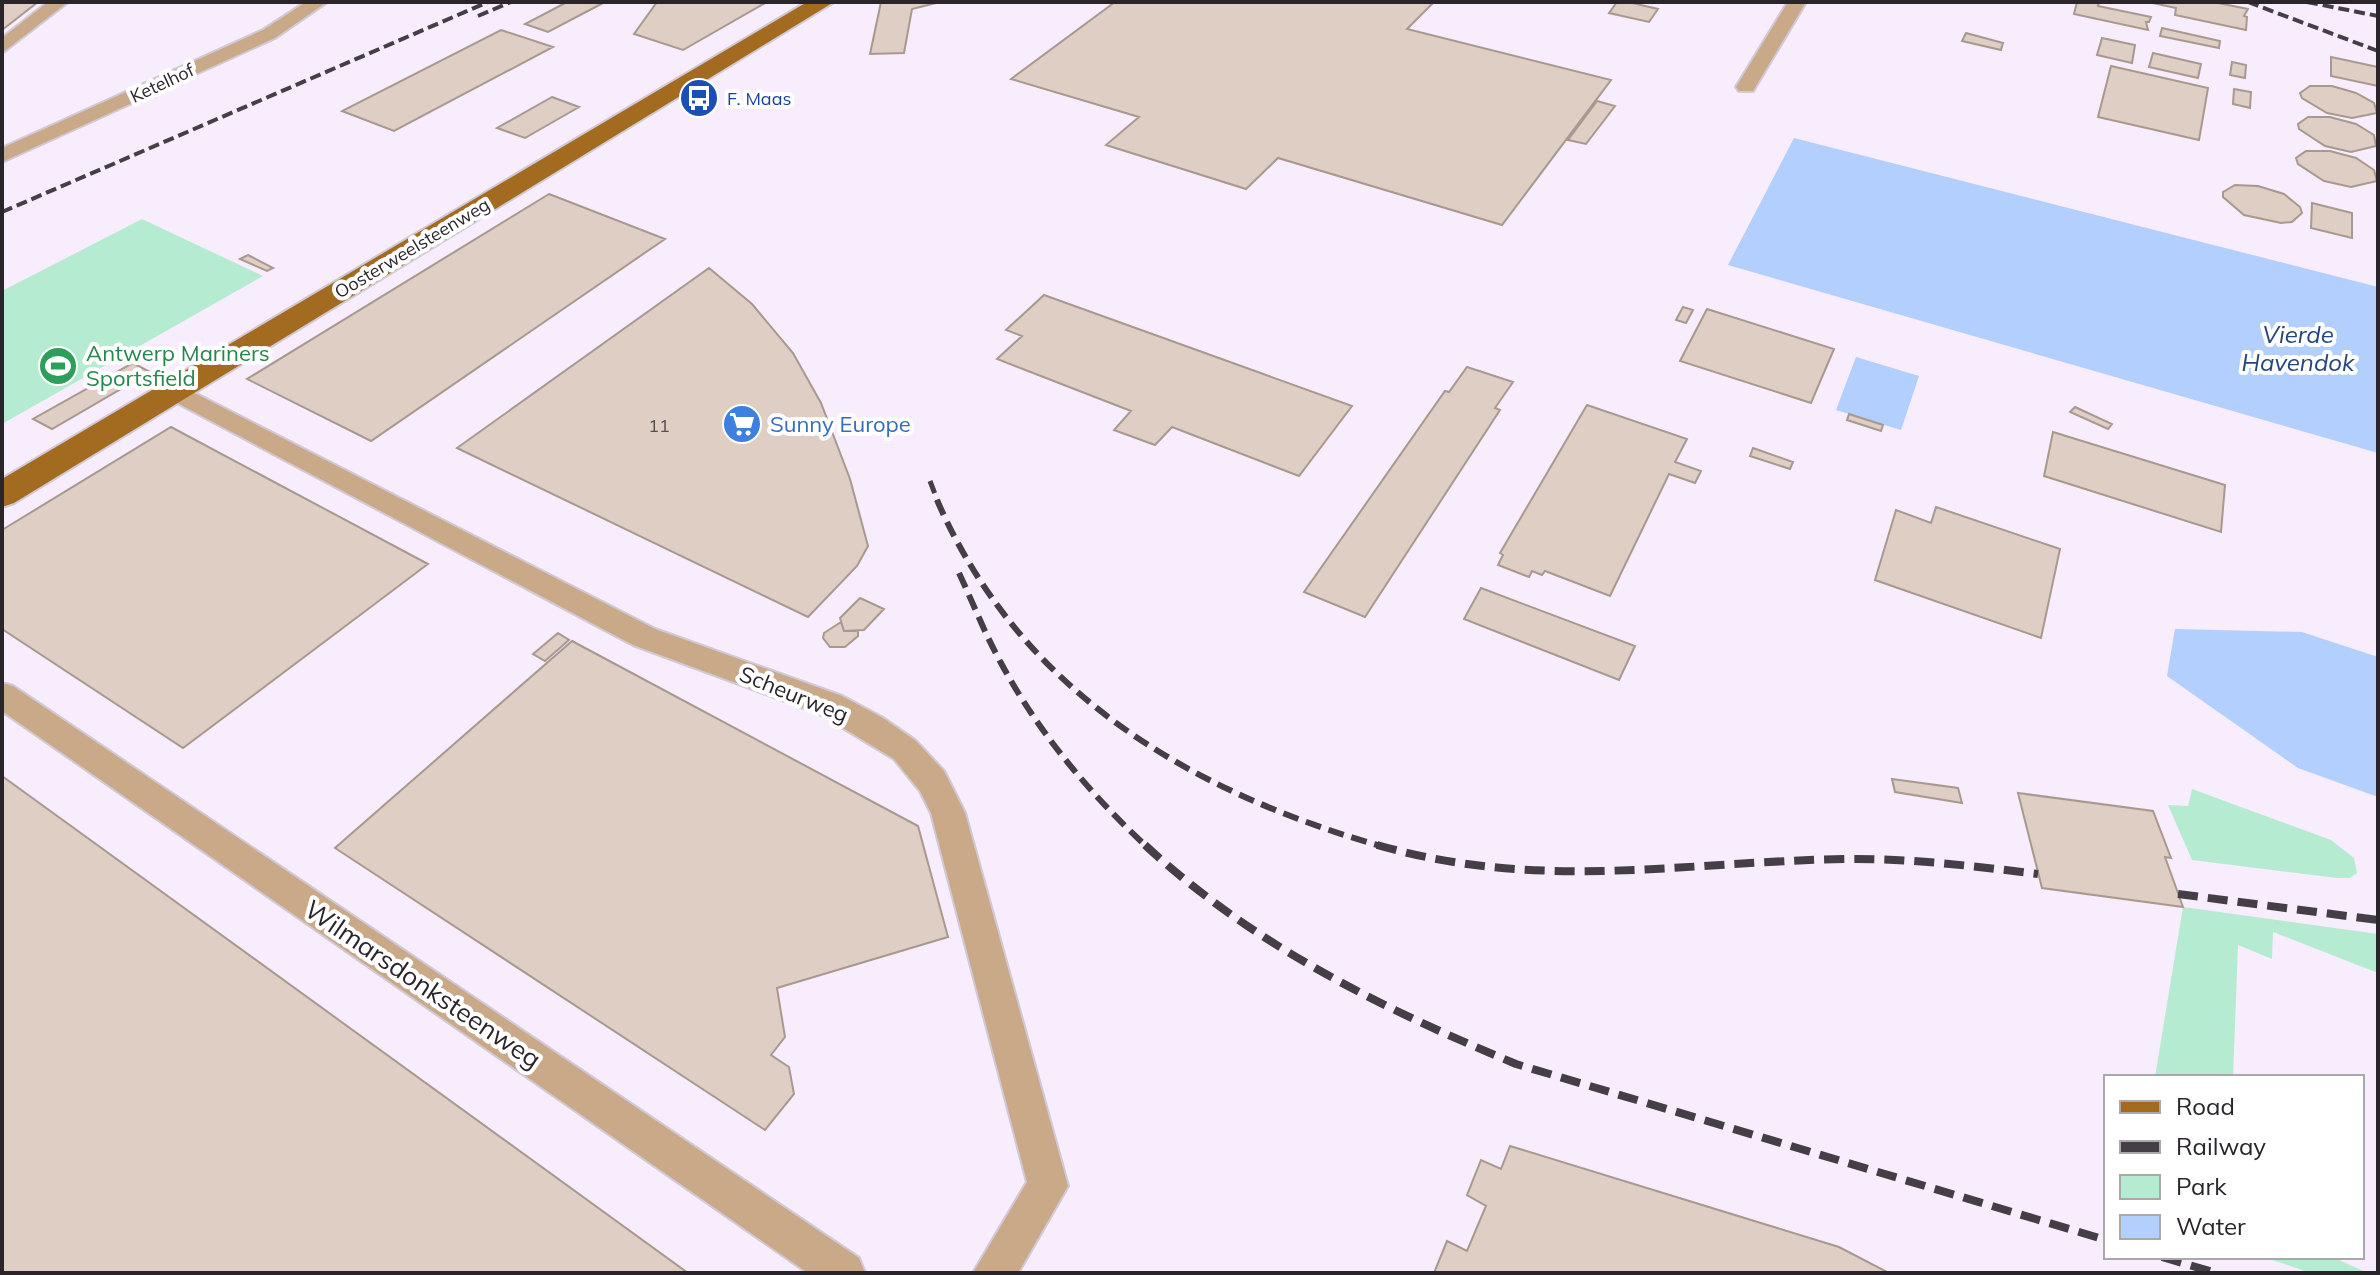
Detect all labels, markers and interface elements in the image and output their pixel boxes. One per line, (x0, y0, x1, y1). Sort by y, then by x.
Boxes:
street label: Ketelhof (126, 58, 199, 108)
bus stop icon: F. Maas (678, 77, 720, 119)
place label: F. Maas (727, 87, 791, 110)
street label: Oosterweelsteenweg (330, 193, 494, 303)
water label: Vierde Havendok (2242, 319, 2355, 377)
place label: Antwerp Mariners Sportsfield (86, 339, 270, 392)
sports icon: Antwerp Mariners Sportsfield (37, 345, 79, 387)
supermarket icon: Sunny Europe (721, 403, 763, 445)
place label: Sunny Europe (770, 410, 911, 438)
house number: 11 (648, 414, 670, 437)
street label: Scheurweg (735, 659, 853, 729)
street label: Wilmarsdonksteenweg (298, 893, 548, 1075)
legend (2104, 1075, 2364, 1259)
text: Road (2176, 1091, 2235, 1121)
text: Railway (2176, 1131, 2266, 1161)
text: Park (2176, 1171, 2227, 1201)
text: Water (2176, 1211, 2246, 1241)

